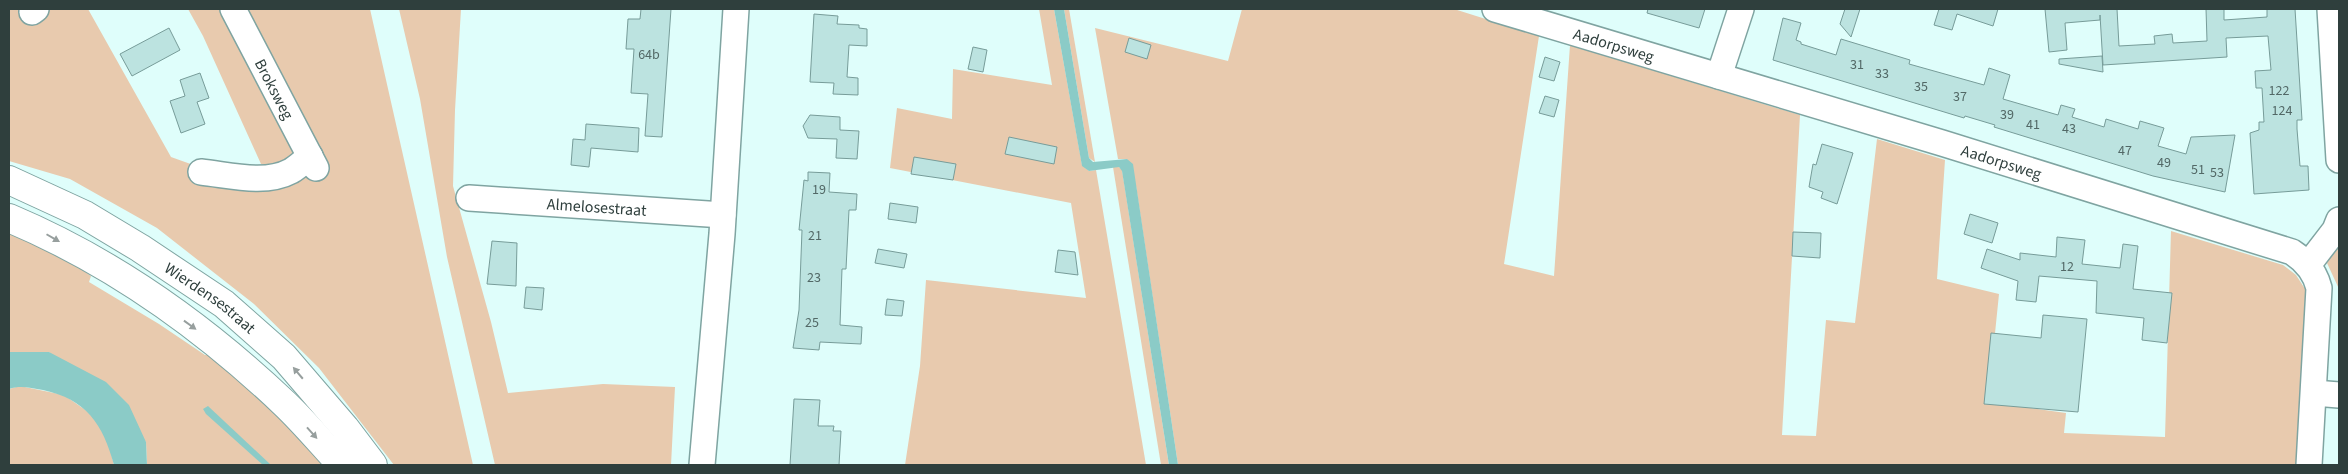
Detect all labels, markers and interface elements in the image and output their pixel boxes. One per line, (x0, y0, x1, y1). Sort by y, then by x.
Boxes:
street label: Aadorpsweg (1570, 23, 1656, 68)
house number: 64b (638, 45, 660, 65)
street label: Broksweg (249, 55, 299, 123)
house number: 31 (1850, 55, 1864, 75)
house number: 33 (1875, 64, 1889, 84)
house number: 35 (1914, 77, 1928, 97)
house number: 122 (2269, 81, 2289, 101)
house number: 37 (1953, 87, 1967, 107)
house number: 124 (2272, 101, 2292, 121)
house number: 39 (2000, 105, 2014, 125)
house number: 41 (2026, 115, 2040, 135)
house number: 43 (2062, 119, 2076, 139)
street label: Aadorpsweg (1958, 140, 2044, 185)
house number: 47 (2118, 141, 2132, 161)
house number: 49 (2157, 153, 2171, 173)
house number: 51 (2191, 160, 2205, 180)
house number: 53 (2210, 163, 2224, 183)
house number: 19 (812, 180, 826, 200)
street label: Almelosestraat (546, 193, 648, 222)
house number: 21 (808, 226, 822, 246)
one-way arrow (47, 234, 60, 243)
street label: Wierdensestraat (160, 257, 261, 340)
house number: 12 (2060, 257, 2074, 277)
house number: 23 (807, 268, 821, 288)
house number: 25 (805, 313, 819, 333)
one-way arrow (183, 320, 197, 330)
one-way arrow (293, 367, 304, 379)
one-way arrow (306, 426, 318, 438)

